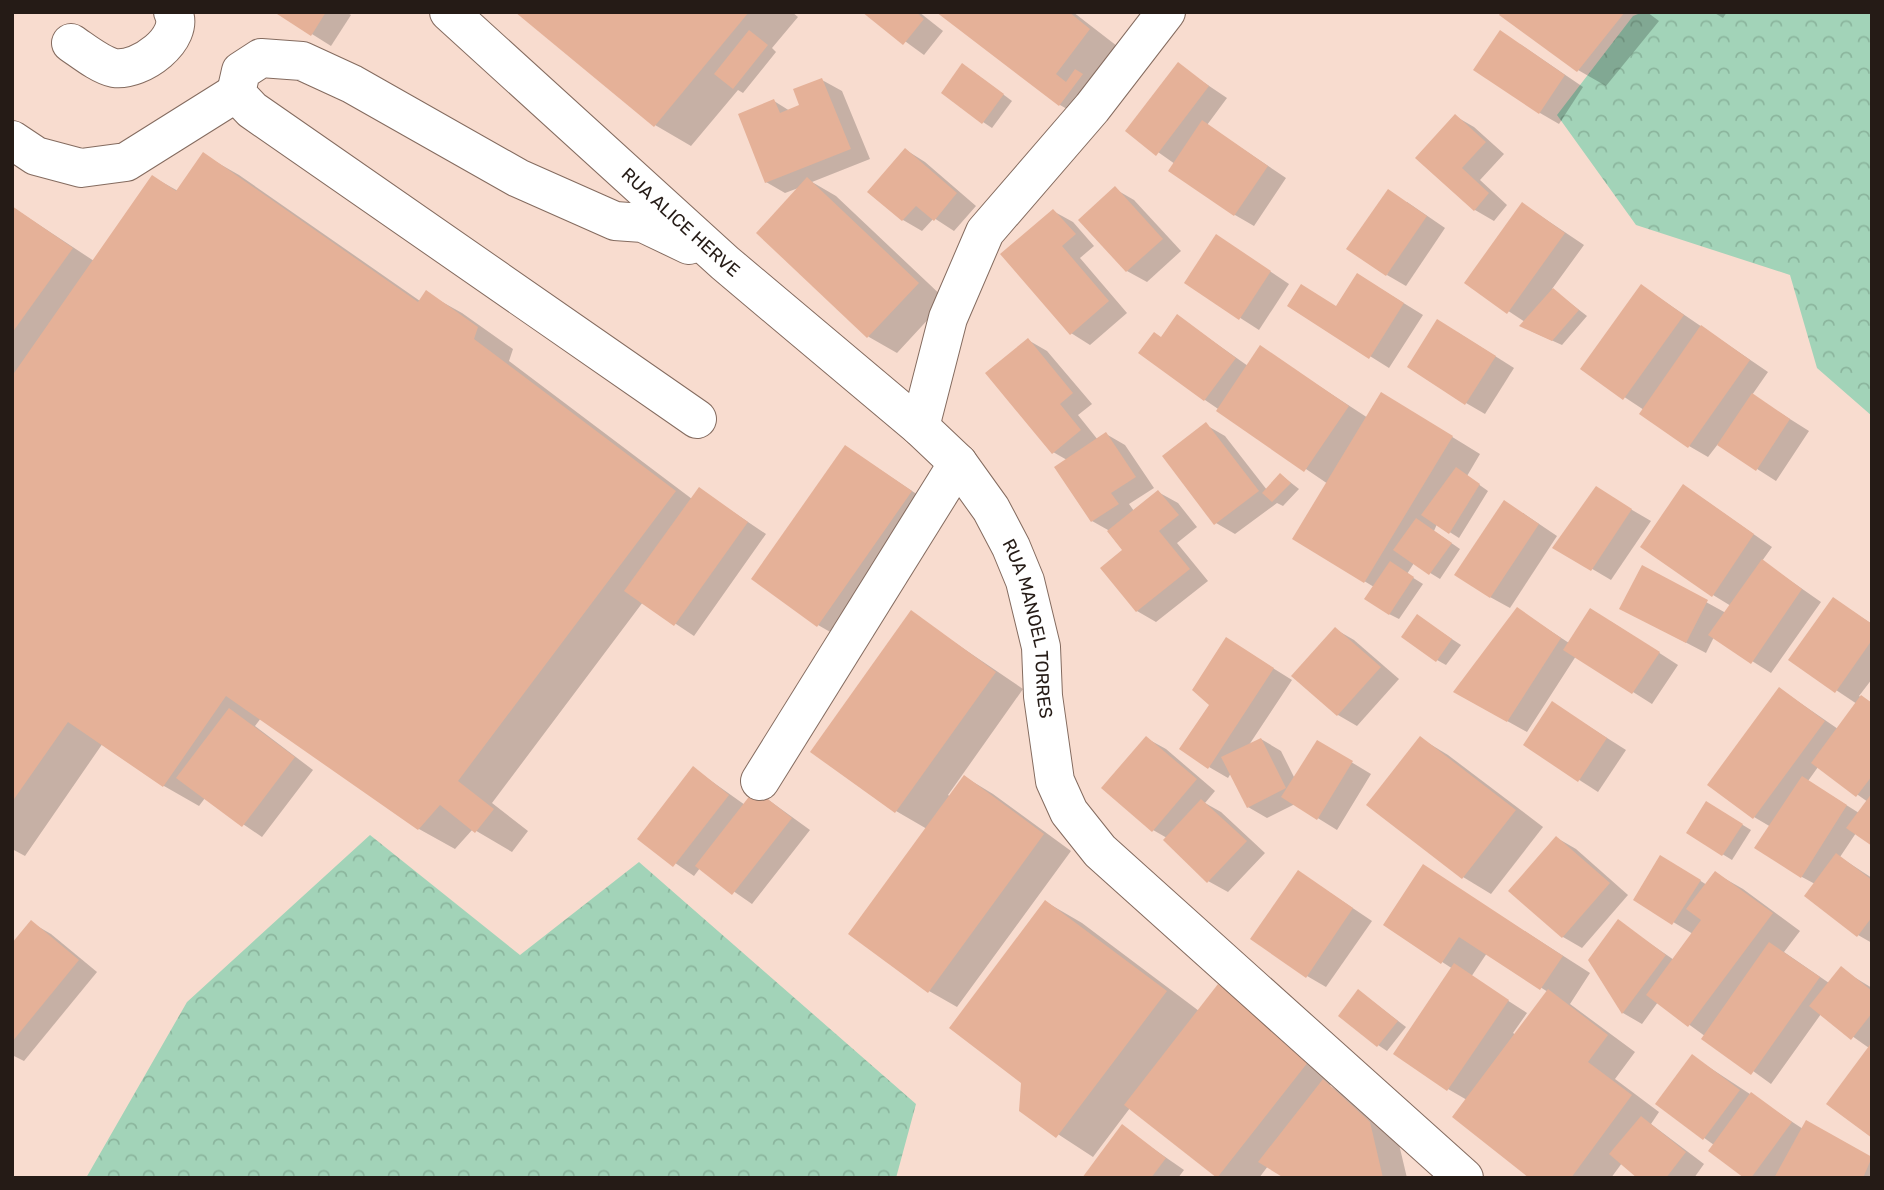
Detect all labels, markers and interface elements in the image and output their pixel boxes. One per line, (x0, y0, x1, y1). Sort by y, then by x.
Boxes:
street label: RUA ALICE HERVE (617, 163, 744, 282)
street label: RUA MANOEL TORRES (998, 535, 1057, 720)

